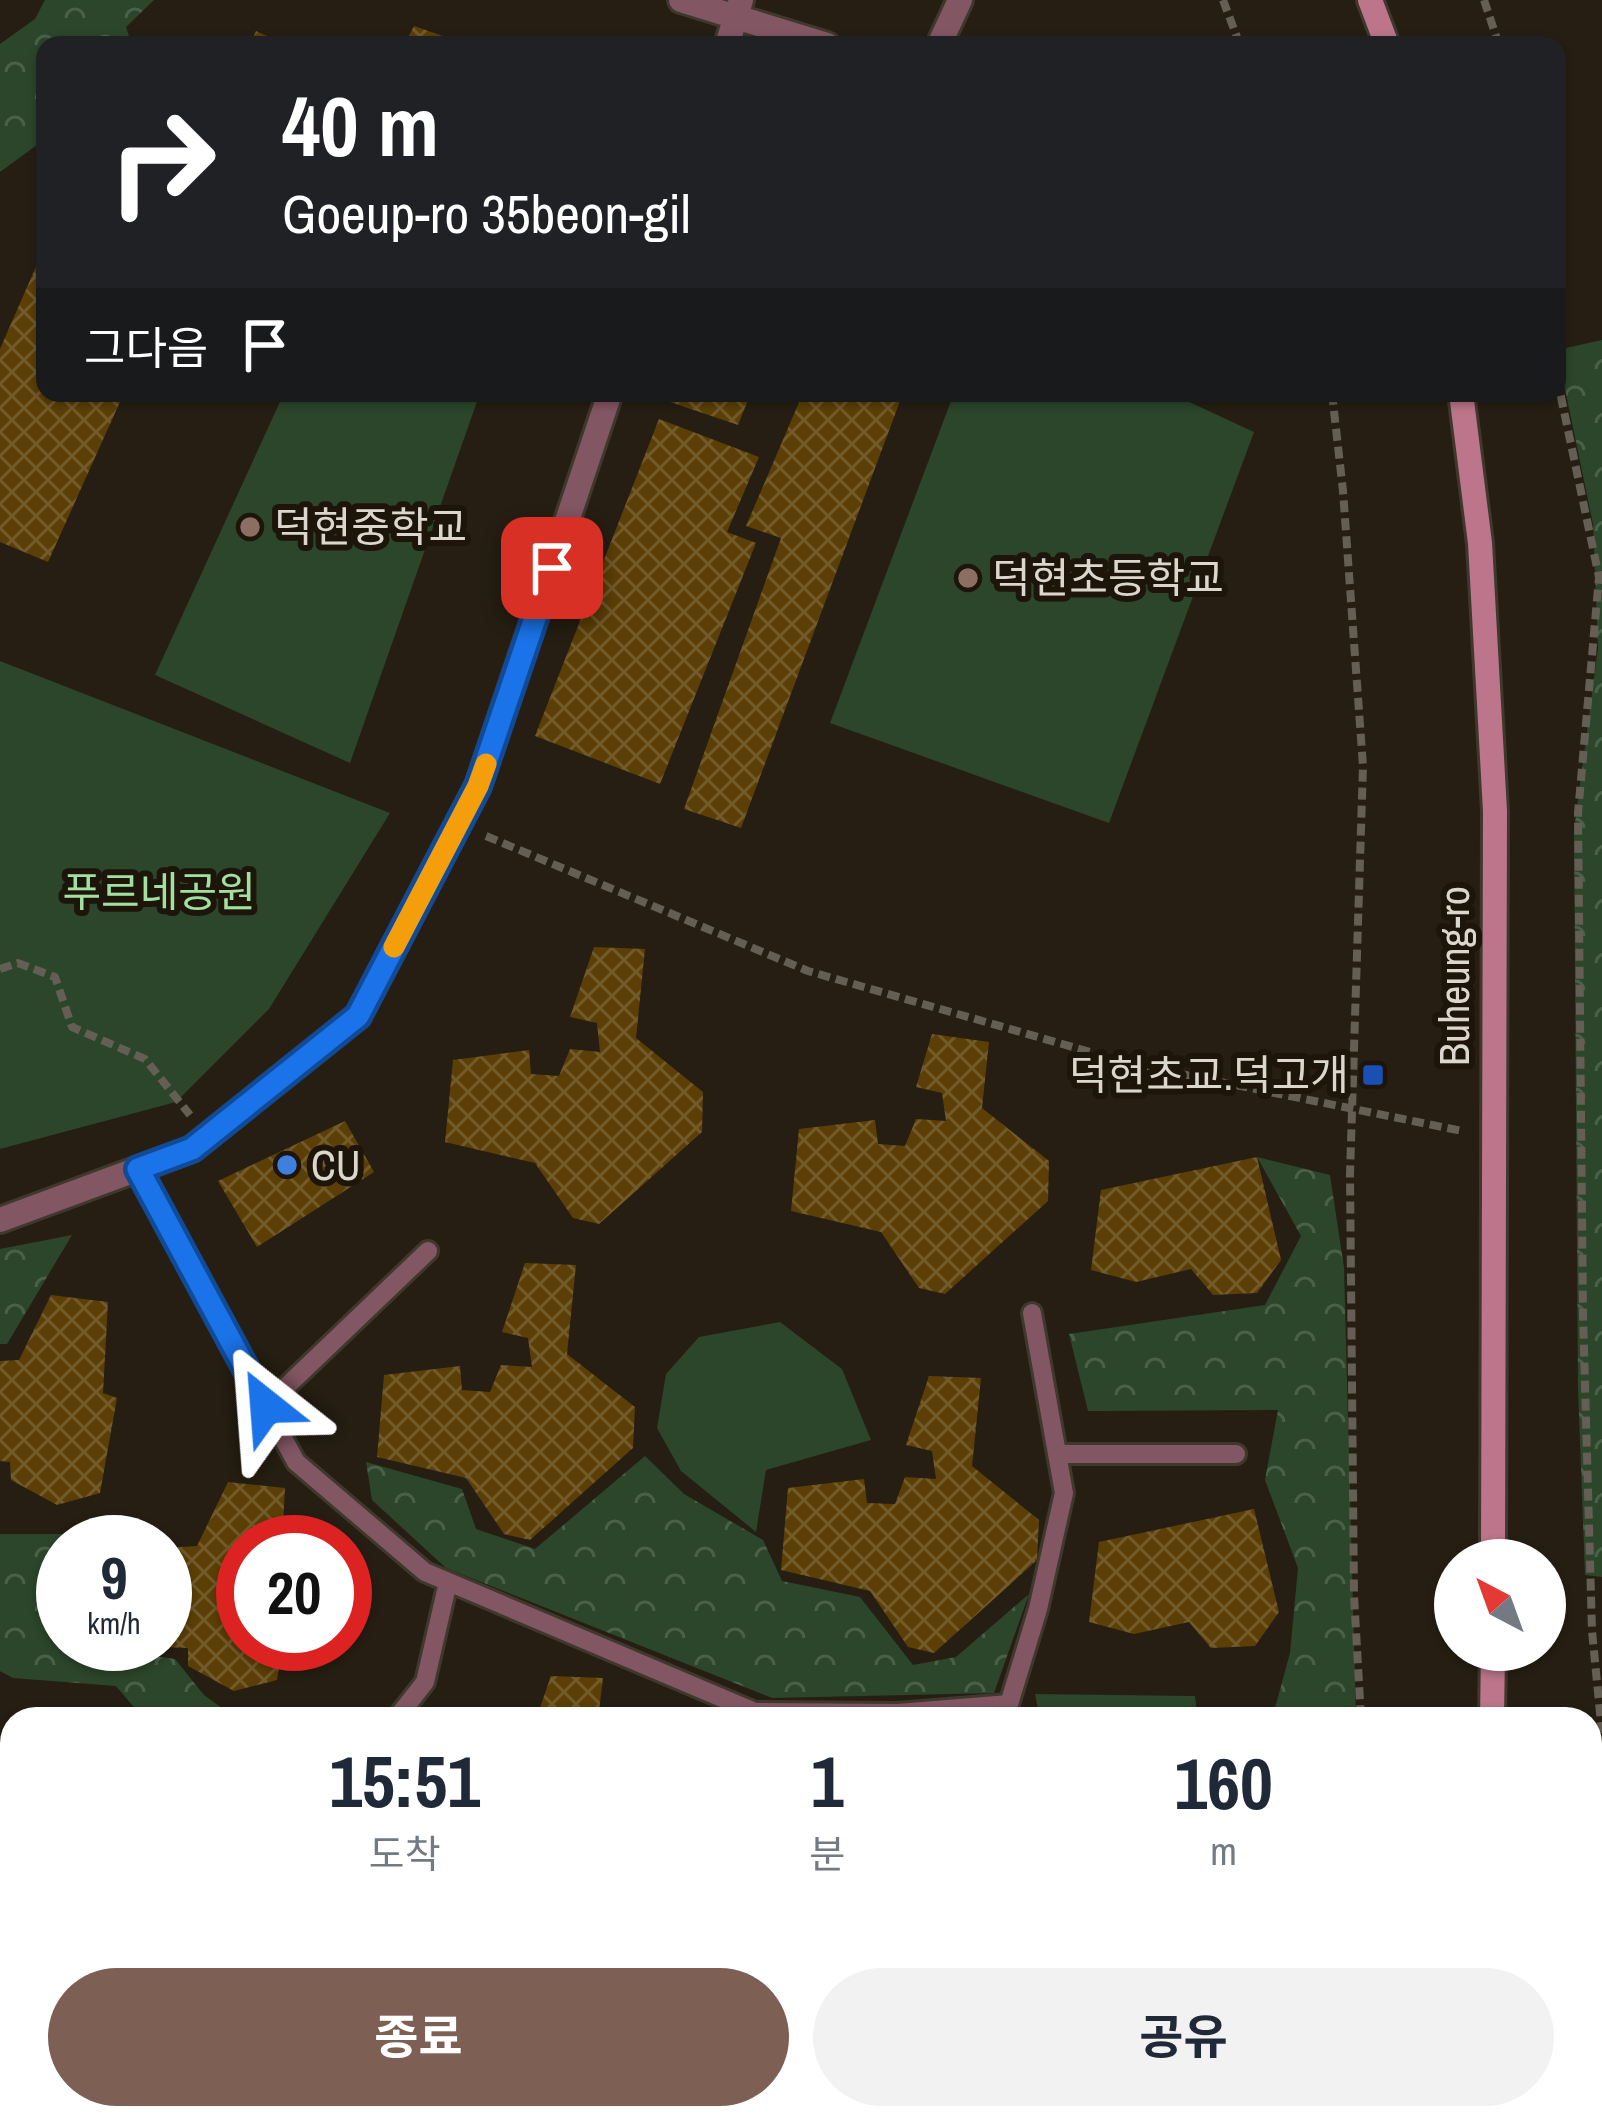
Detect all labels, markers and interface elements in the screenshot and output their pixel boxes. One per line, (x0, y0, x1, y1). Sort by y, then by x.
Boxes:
text: 40 m (282, 69, 439, 182)
icon: right (84, 84, 240, 240)
text: Goeup-ro 35beon-gil (282, 177, 691, 250)
icon: arrive (232, 312, 298, 378)
text: 그다음 (84, 317, 208, 378)
place label: 덕현중학교 (274, 499, 467, 555)
marker: 덕현중학교 (237, 514, 263, 540)
pin (501, 517, 603, 619)
icon: arrive (519, 535, 585, 601)
place label: 덕현초등학교 (992, 550, 1224, 606)
marker: 덕현초등학교 (955, 565, 981, 591)
park label: 푸르네공원 (62, 864, 256, 920)
street label: Buheung-ro (1426, 886, 1482, 1066)
place label: 덕현초교.덕고개 (1069, 1047, 1349, 1103)
marker: 덕현초교.덕고개 (1360, 1062, 1386, 1088)
place label: CU (311, 1137, 361, 1193)
marker: CU (274, 1152, 300, 1178)
position arrow (203, 1343, 329, 1469)
speed limit sign: 20 (216, 1515, 372, 1671)
text: 9 (100, 1537, 128, 1618)
north arrow (1434, 1539, 1566, 1671)
map controls (1434, 1539, 1566, 1671)
text: km/h (87, 1603, 141, 1643)
text: 15:51 (329, 1732, 480, 1829)
text: 1 (811, 1732, 844, 1829)
text: 160 (1174, 1734, 1273, 1831)
text: m (1210, 1825, 1237, 1877)
text: 도착 (369, 1828, 441, 1880)
text: 분 (809, 1828, 845, 1880)
button: 종료 (48, 1968, 789, 2106)
button: 공유 (813, 1968, 1554, 2106)

